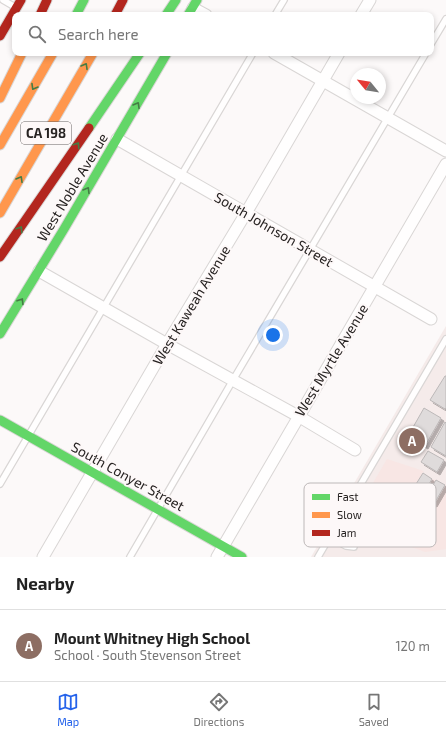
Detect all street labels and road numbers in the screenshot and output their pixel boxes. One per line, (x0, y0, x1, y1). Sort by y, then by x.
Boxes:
road number: CA 198 (21, 122, 71, 144)
street label: West Noble Avenue (33, 130, 111, 244)
street label: South Johnson Street (212, 188, 336, 270)
street label: West Kaweah Avenue (149, 242, 233, 368)
street label: West Myrtle Avenue (291, 301, 371, 419)
street label: South Conyer Street (68, 438, 188, 514)

